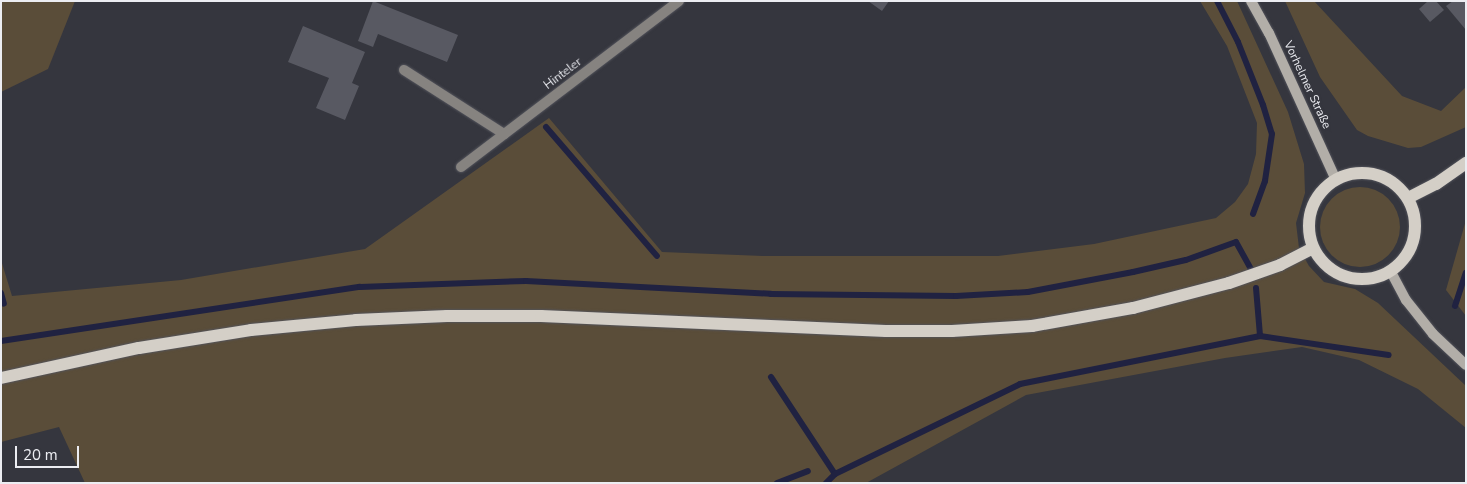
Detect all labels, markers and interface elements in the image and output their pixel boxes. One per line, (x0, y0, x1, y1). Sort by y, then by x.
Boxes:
street label: Vorhelmer Straße (1280, 39, 1334, 131)
street label: Hinteler (541, 55, 585, 93)
scale bar (18, 436, 81, 468)
text: 20 m (23, 445, 58, 465)

